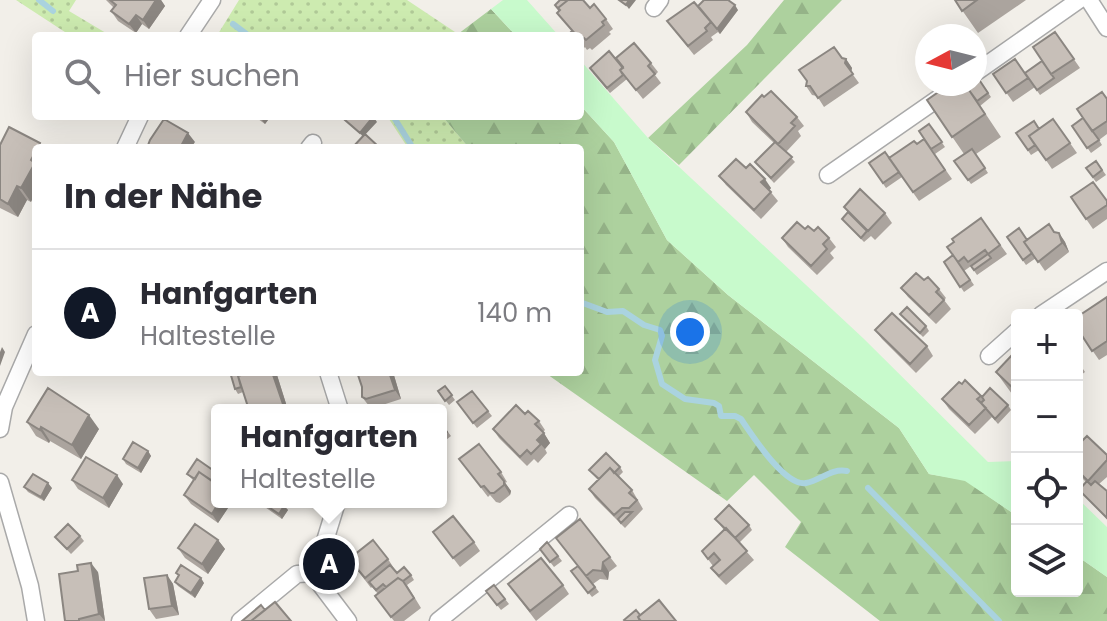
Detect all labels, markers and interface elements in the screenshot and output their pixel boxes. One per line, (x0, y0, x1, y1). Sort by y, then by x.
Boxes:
north arrow (915, 24, 987, 96)
search box (32, 32, 584, 120)
icon: search (60, 54, 104, 98)
text: Hier suchen (124, 54, 300, 97)
text: In der Nähe (64, 172, 262, 220)
text: Hanfgarten (140, 272, 318, 315)
text: A (80, 295, 100, 331)
text: 140 m (477, 295, 552, 331)
map controls (1011, 309, 1083, 597)
button: + (1011, 309, 1083, 381)
your location (670, 312, 710, 352)
text: Haltestelle (140, 318, 276, 354)
button: − (1011, 381, 1083, 453)
popup (211, 404, 447, 508)
text: Hanfgarten (240, 415, 418, 458)
button: locate (1011, 453, 1083, 525)
text: Haltestelle (240, 461, 376, 497)
button: layers (1011, 525, 1083, 597)
pin: A (303, 534, 355, 594)

